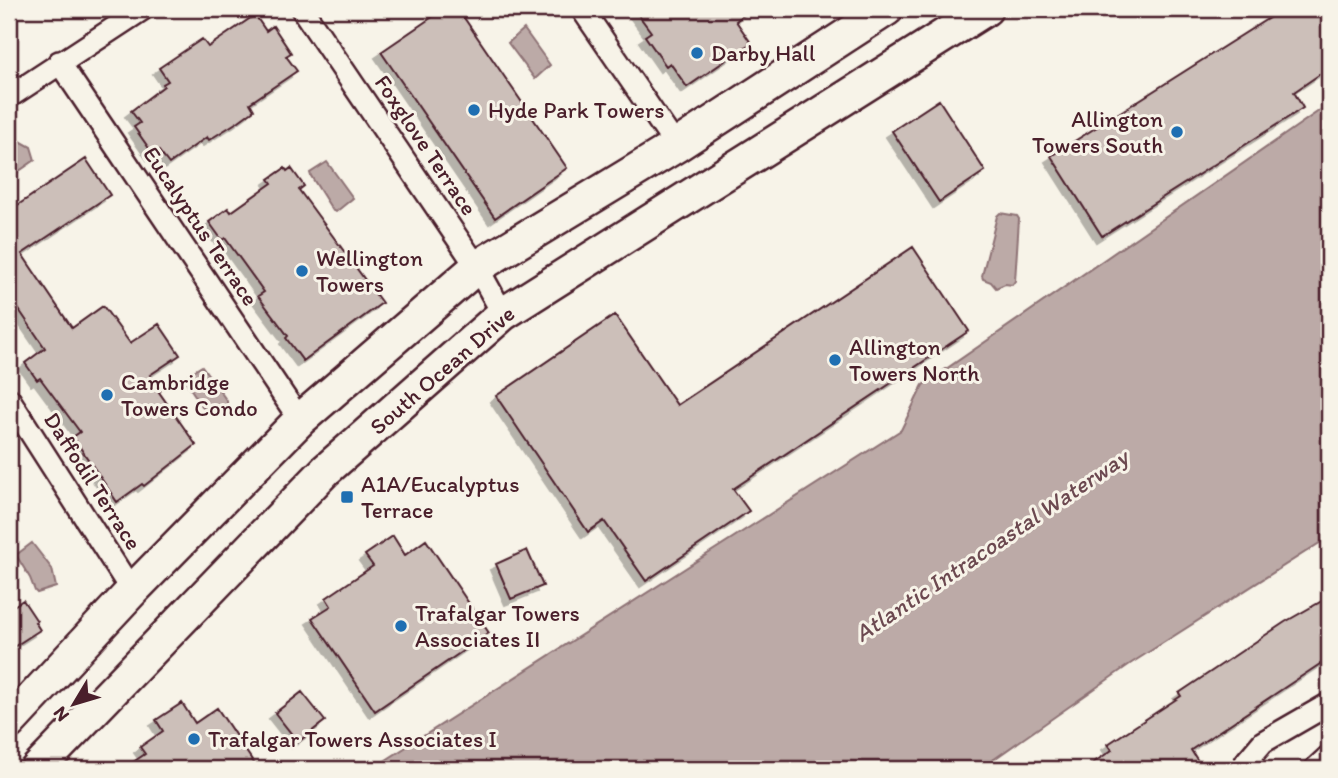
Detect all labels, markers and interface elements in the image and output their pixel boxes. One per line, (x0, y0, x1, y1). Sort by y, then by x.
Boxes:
place label: Darby Hall (711, 39, 816, 67)
marker: Darby Hall (689, 45, 705, 61)
street label: Foxglove Terrace (369, 69, 483, 221)
place label: Hyde Park Towers (488, 96, 664, 124)
marker: Hyde Park Towers (466, 102, 482, 118)
place label: Allington Towers South (1032, 105, 1163, 159)
marker: Allington Towers South (1169, 124, 1185, 140)
street label: Eucalyptus Terrace (137, 141, 265, 311)
place label: Wellington Towers (316, 244, 423, 298)
marker: Wellington Towers (294, 263, 310, 279)
street label: South Ocean Drive (364, 299, 520, 441)
place label: Allington Towers North (849, 333, 979, 387)
marker: Allington Towers North (827, 352, 843, 368)
place label: Cambridge Towers Condo (121, 368, 258, 422)
marker: Cambridge Towers Condo (99, 387, 115, 403)
street label: Daffodil Terrace (38, 407, 148, 555)
water label: Atlantic Intracoastal Waterway (849, 441, 1136, 648)
place label: A1A/Eucalyptus Terrace (361, 470, 520, 524)
marker: A1A/Eucalyptus Terrace (339, 489, 355, 505)
place label: Trafalgar Towers Associates II (415, 599, 580, 653)
marker: Trafalgar Towers Associates II (393, 618, 409, 634)
north arrow (38, 670, 108, 740)
text: N (48, 702, 74, 726)
place label: Trafalgar Towers Associates I (208, 725, 497, 753)
marker: Trafalgar Towers Associates I (186, 731, 202, 747)

